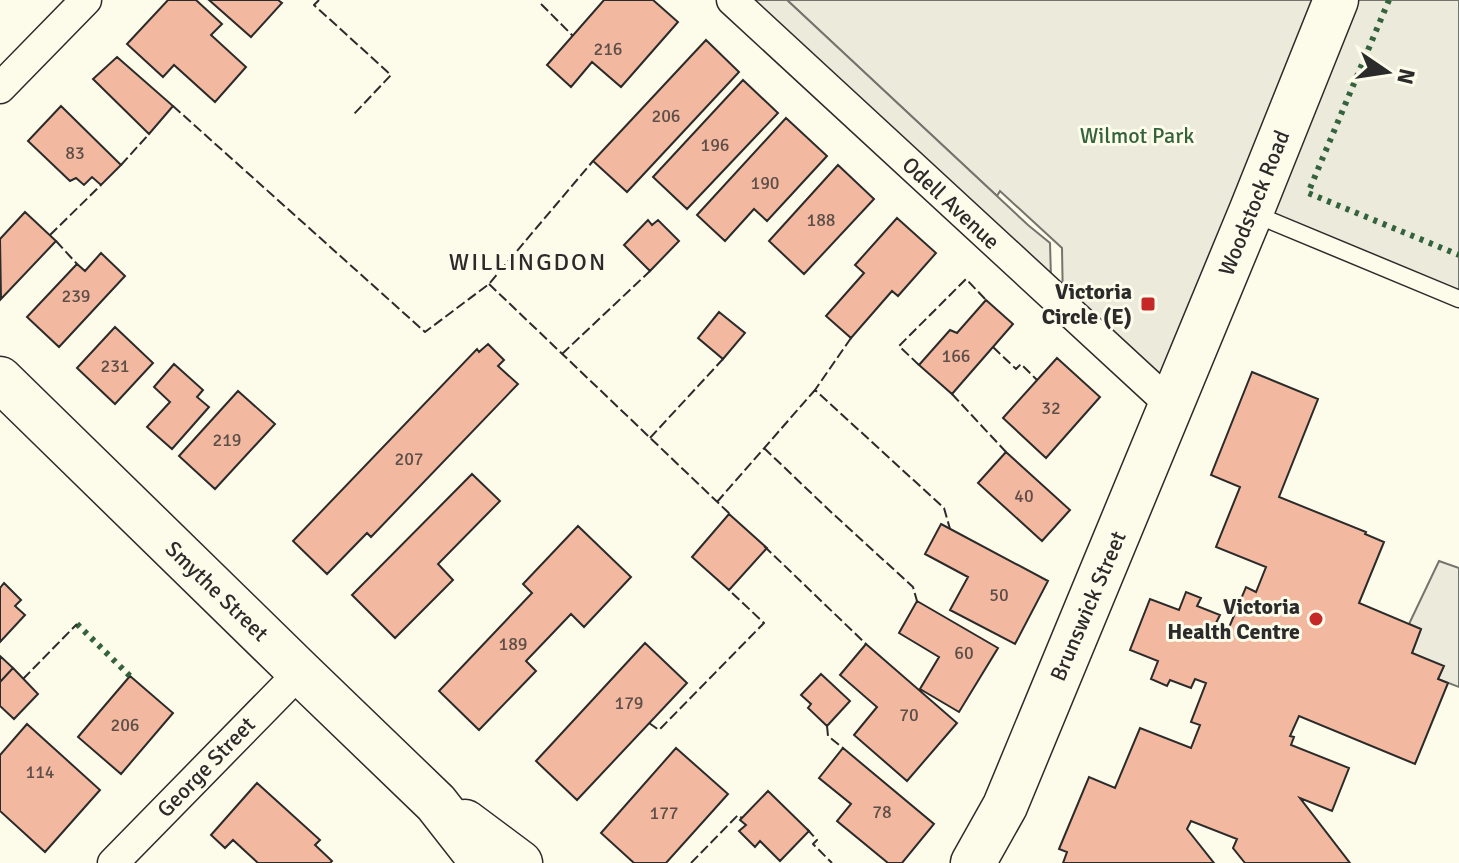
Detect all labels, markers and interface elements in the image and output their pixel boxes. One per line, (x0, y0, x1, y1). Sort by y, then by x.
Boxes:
north arrow (1347, 32, 1427, 112)
house number: 216 (593, 38, 623, 60)
text: N (1391, 66, 1421, 87)
house number: 206 (651, 105, 681, 127)
park label: Wilmot Park (1080, 122, 1194, 149)
street label: Woodstock Road (1213, 126, 1295, 280)
house number: 196 (700, 134, 730, 156)
house number: 83 (65, 142, 85, 164)
street label: Odell Avenue (897, 151, 1005, 255)
house number: 190 (750, 172, 780, 194)
house number: 188 (806, 209, 836, 231)
district label: WILLINGDON (449, 247, 607, 277)
place label: Victoria Circle (E) (1042, 278, 1132, 330)
house number: 239 (61, 285, 91, 307)
marker: Victoria Circle (E) (1139, 295, 1157, 313)
house number: 166 (941, 345, 971, 367)
house number: 231 (100, 355, 130, 377)
house number: 32 (1041, 397, 1061, 419)
house number: 219 (212, 429, 242, 451)
house number: 207 (394, 448, 424, 470)
house number: 40 (1014, 485, 1034, 507)
street label: Brunswick Street (1044, 527, 1132, 685)
street label: Smythe Street (160, 535, 274, 647)
house number: 50 (989, 584, 1009, 606)
place label: Victoria Health Centre (1167, 593, 1300, 645)
marker: Victoria Health Centre (1307, 610, 1325, 628)
house number: 189 (498, 633, 528, 655)
house number: 60 (954, 642, 974, 664)
house number: 179 (614, 692, 644, 714)
house number: 70 (899, 704, 919, 726)
street label: George Street (151, 711, 261, 823)
house number: 206 (110, 714, 140, 736)
house number: 114 (25, 761, 55, 783)
house number: 78 (872, 801, 892, 823)
house number: 177 (649, 802, 679, 824)

